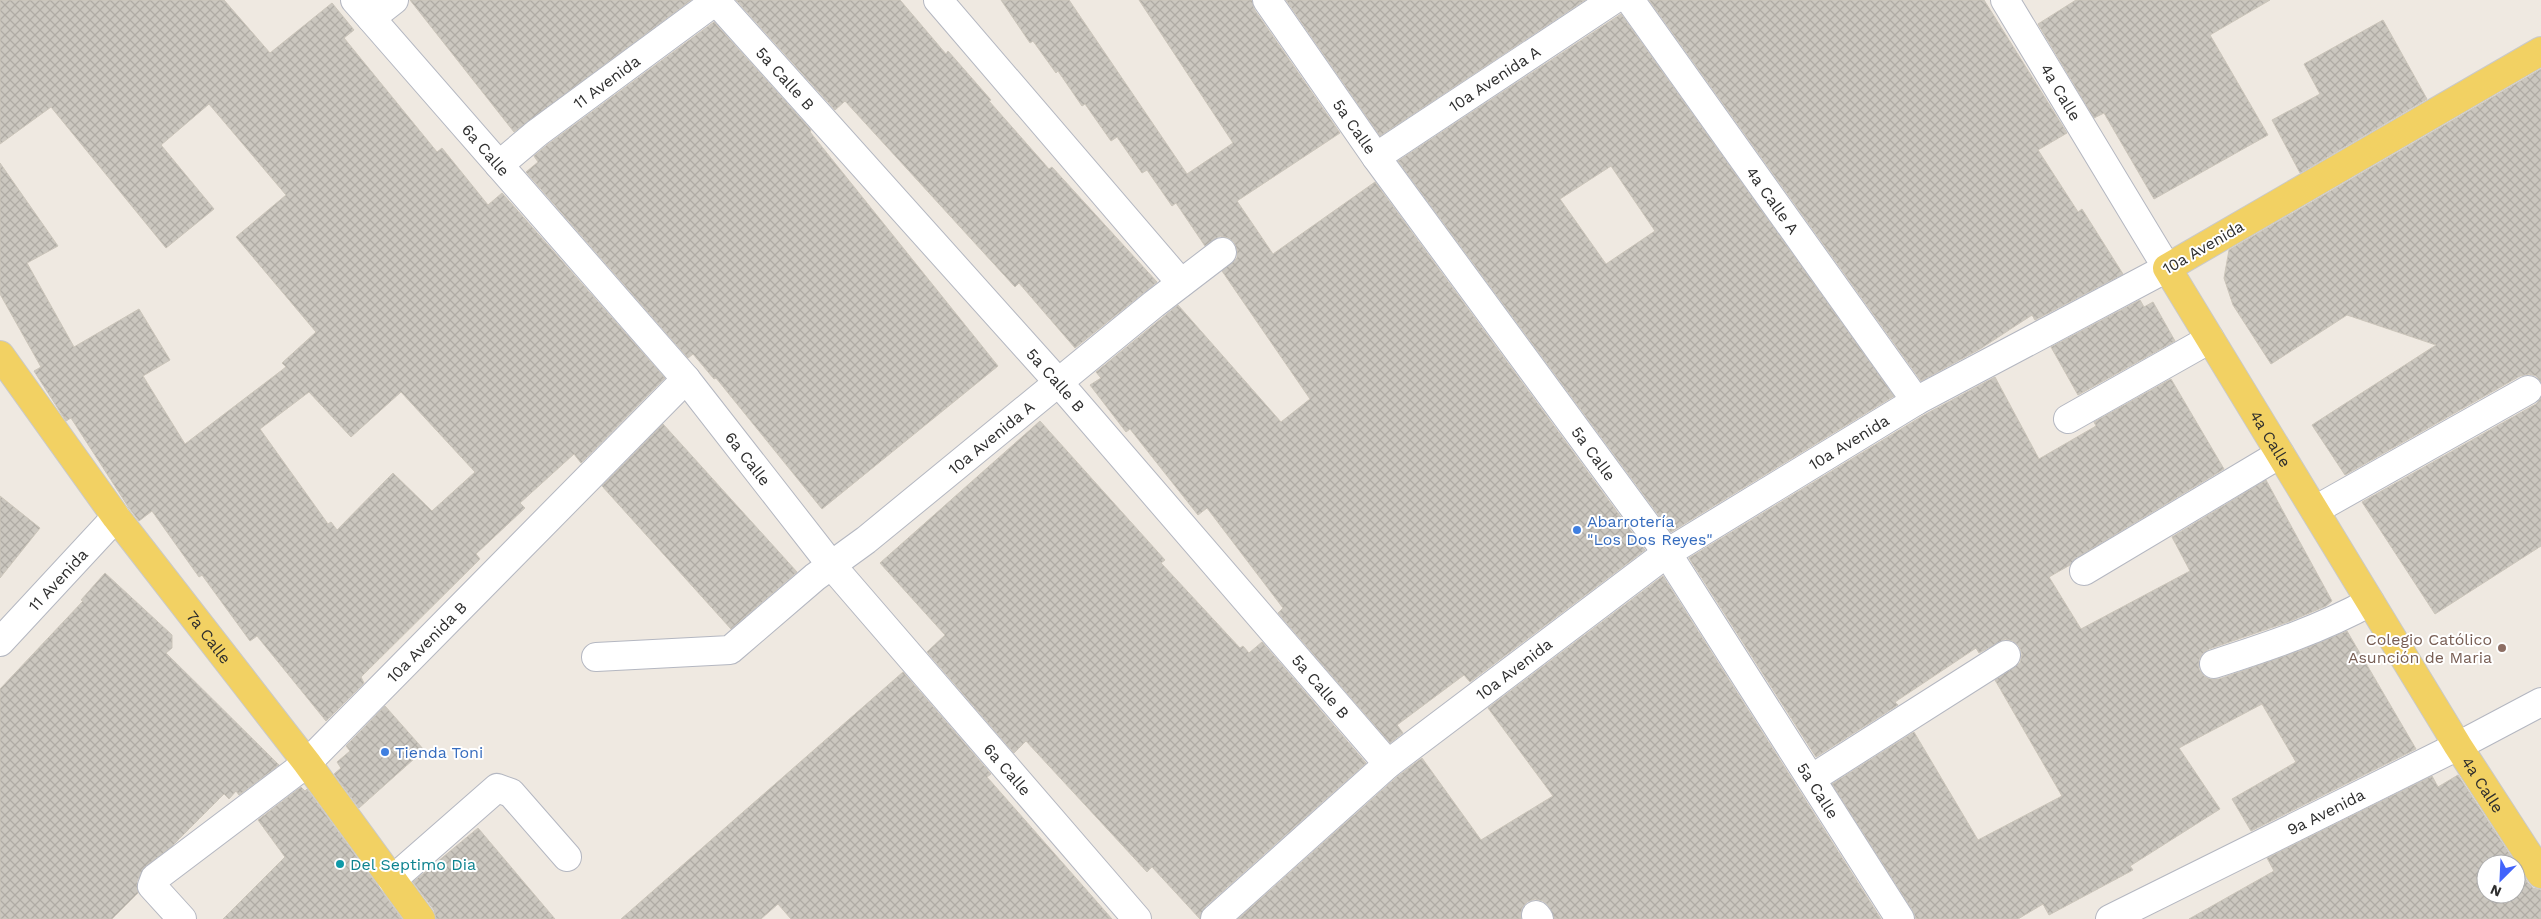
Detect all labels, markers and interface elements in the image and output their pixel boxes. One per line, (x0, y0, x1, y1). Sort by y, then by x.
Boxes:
street label: 10a Avenida A (1445, 42, 1544, 116)
street label: 5a Calle B (752, 43, 818, 114)
street label: 11 Avenida (570, 51, 644, 113)
street label: 4a Calle (2036, 60, 2085, 124)
street label: 5a Calle (1329, 96, 1380, 158)
street label: 6a Calle (458, 120, 513, 180)
street label: 4a Calle A (1742, 163, 1803, 238)
street label: 10a Avenida (2159, 217, 2247, 278)
street label: 5a Calle B (1022, 345, 1089, 416)
street label: 10a Avenida A (945, 397, 1039, 479)
street label: 4a Calle (2246, 407, 2295, 471)
street label: 10a Avenida (1805, 411, 1893, 474)
street label: 5a Calle (1567, 423, 1620, 485)
street label: 6a Calle (721, 428, 775, 489)
place label: Abarrotería "Los Dos Reyes" (1587, 512, 1713, 549)
marker: Abarrotería "Los Dos Reyes" (1571, 524, 1583, 536)
street label: 11 Avenida (25, 545, 92, 615)
street label: 10a Avenida B (383, 598, 471, 687)
street label: 7a Calle (182, 607, 235, 667)
place label: Colegio Católico Asunción de Maria (2348, 630, 2492, 667)
street label: 10a Avenida (1472, 634, 1556, 704)
marker: Colegio Católico Asunción de Maria (2496, 642, 2508, 654)
street label: 5a Calle B (1288, 651, 1353, 722)
street label: 6a Calle (979, 739, 1035, 800)
place label: Tienda Toni (395, 743, 483, 762)
marker: Tienda Toni (379, 746, 391, 758)
street label: 4a Calle (2457, 753, 2508, 816)
street label: 5a Calle (1793, 759, 1843, 822)
street label: 9a Avenida (2284, 785, 2368, 839)
north arrow (2476, 854, 2526, 904)
place label: Del Septimo Dia (350, 855, 476, 874)
marker: Del Septimo Dia (334, 858, 346, 870)
text: N (2488, 881, 2504, 900)

